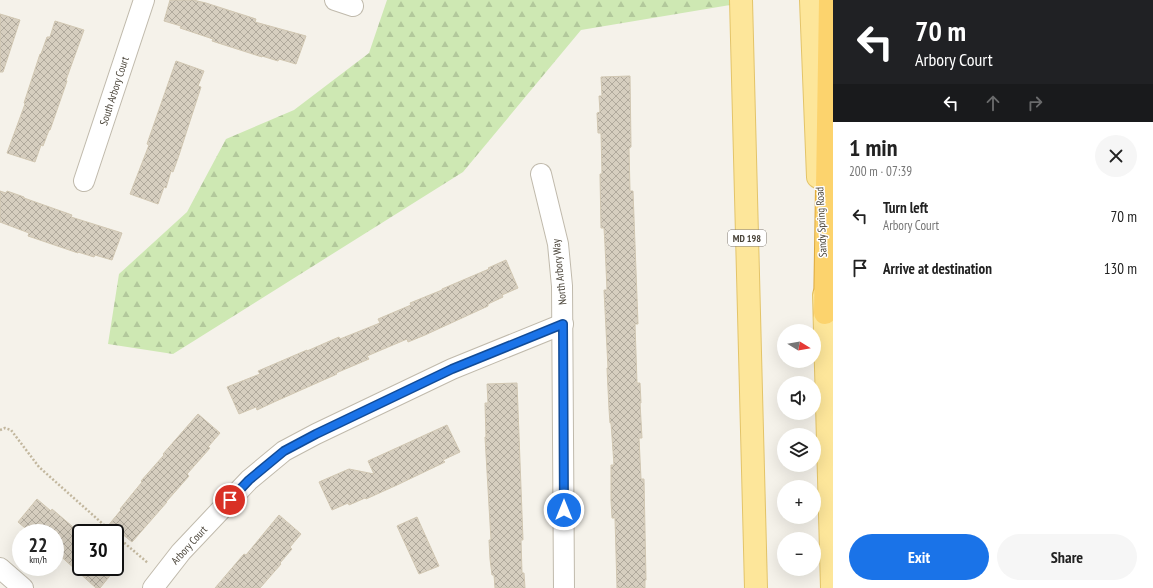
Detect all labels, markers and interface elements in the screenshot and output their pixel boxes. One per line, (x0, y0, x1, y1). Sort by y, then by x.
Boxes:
text: 70 m (915, 12, 966, 49)
icon: left (849, 16, 901, 68)
text: Arbory Court (915, 48, 993, 71)
street label: South Arbory Court (96, 55, 132, 127)
icon: left (940, 92, 962, 114)
icon: ahead (982, 92, 1004, 114)
icon: right (1024, 92, 1046, 114)
text: 1 min (849, 132, 897, 163)
button: close (1095, 135, 1137, 177)
text: 200 m · 07:39 (849, 163, 912, 180)
street label: Sandy Spring Road (812, 186, 830, 258)
text: Turn left (883, 198, 928, 217)
icon: left (849, 205, 871, 227)
text: 70 m (1111, 207, 1137, 226)
text: Arbory Court (883, 217, 939, 234)
road number: MD 198 (728, 230, 766, 246)
street label: North Arbory Way (548, 238, 569, 306)
icon: arrive (849, 257, 871, 279)
text: Arrive at destination (883, 259, 992, 278)
text: 130 m (1104, 259, 1137, 278)
north arrow (777, 324, 821, 368)
map controls (777, 324, 821, 576)
button: sound (777, 376, 821, 420)
button: layers (777, 428, 821, 472)
button: + (777, 480, 821, 524)
pin (213, 483, 247, 517)
icon: arrive (219, 489, 241, 511)
position arrow (543, 489, 585, 531)
street label: Arbory Court (168, 523, 210, 567)
speed limit sign: 30 (72, 524, 124, 576)
text: 22 (28, 532, 48, 558)
button: − (777, 532, 821, 576)
button: Exit (849, 534, 989, 580)
button: Share (997, 534, 1137, 580)
text: km/h (29, 553, 47, 566)

